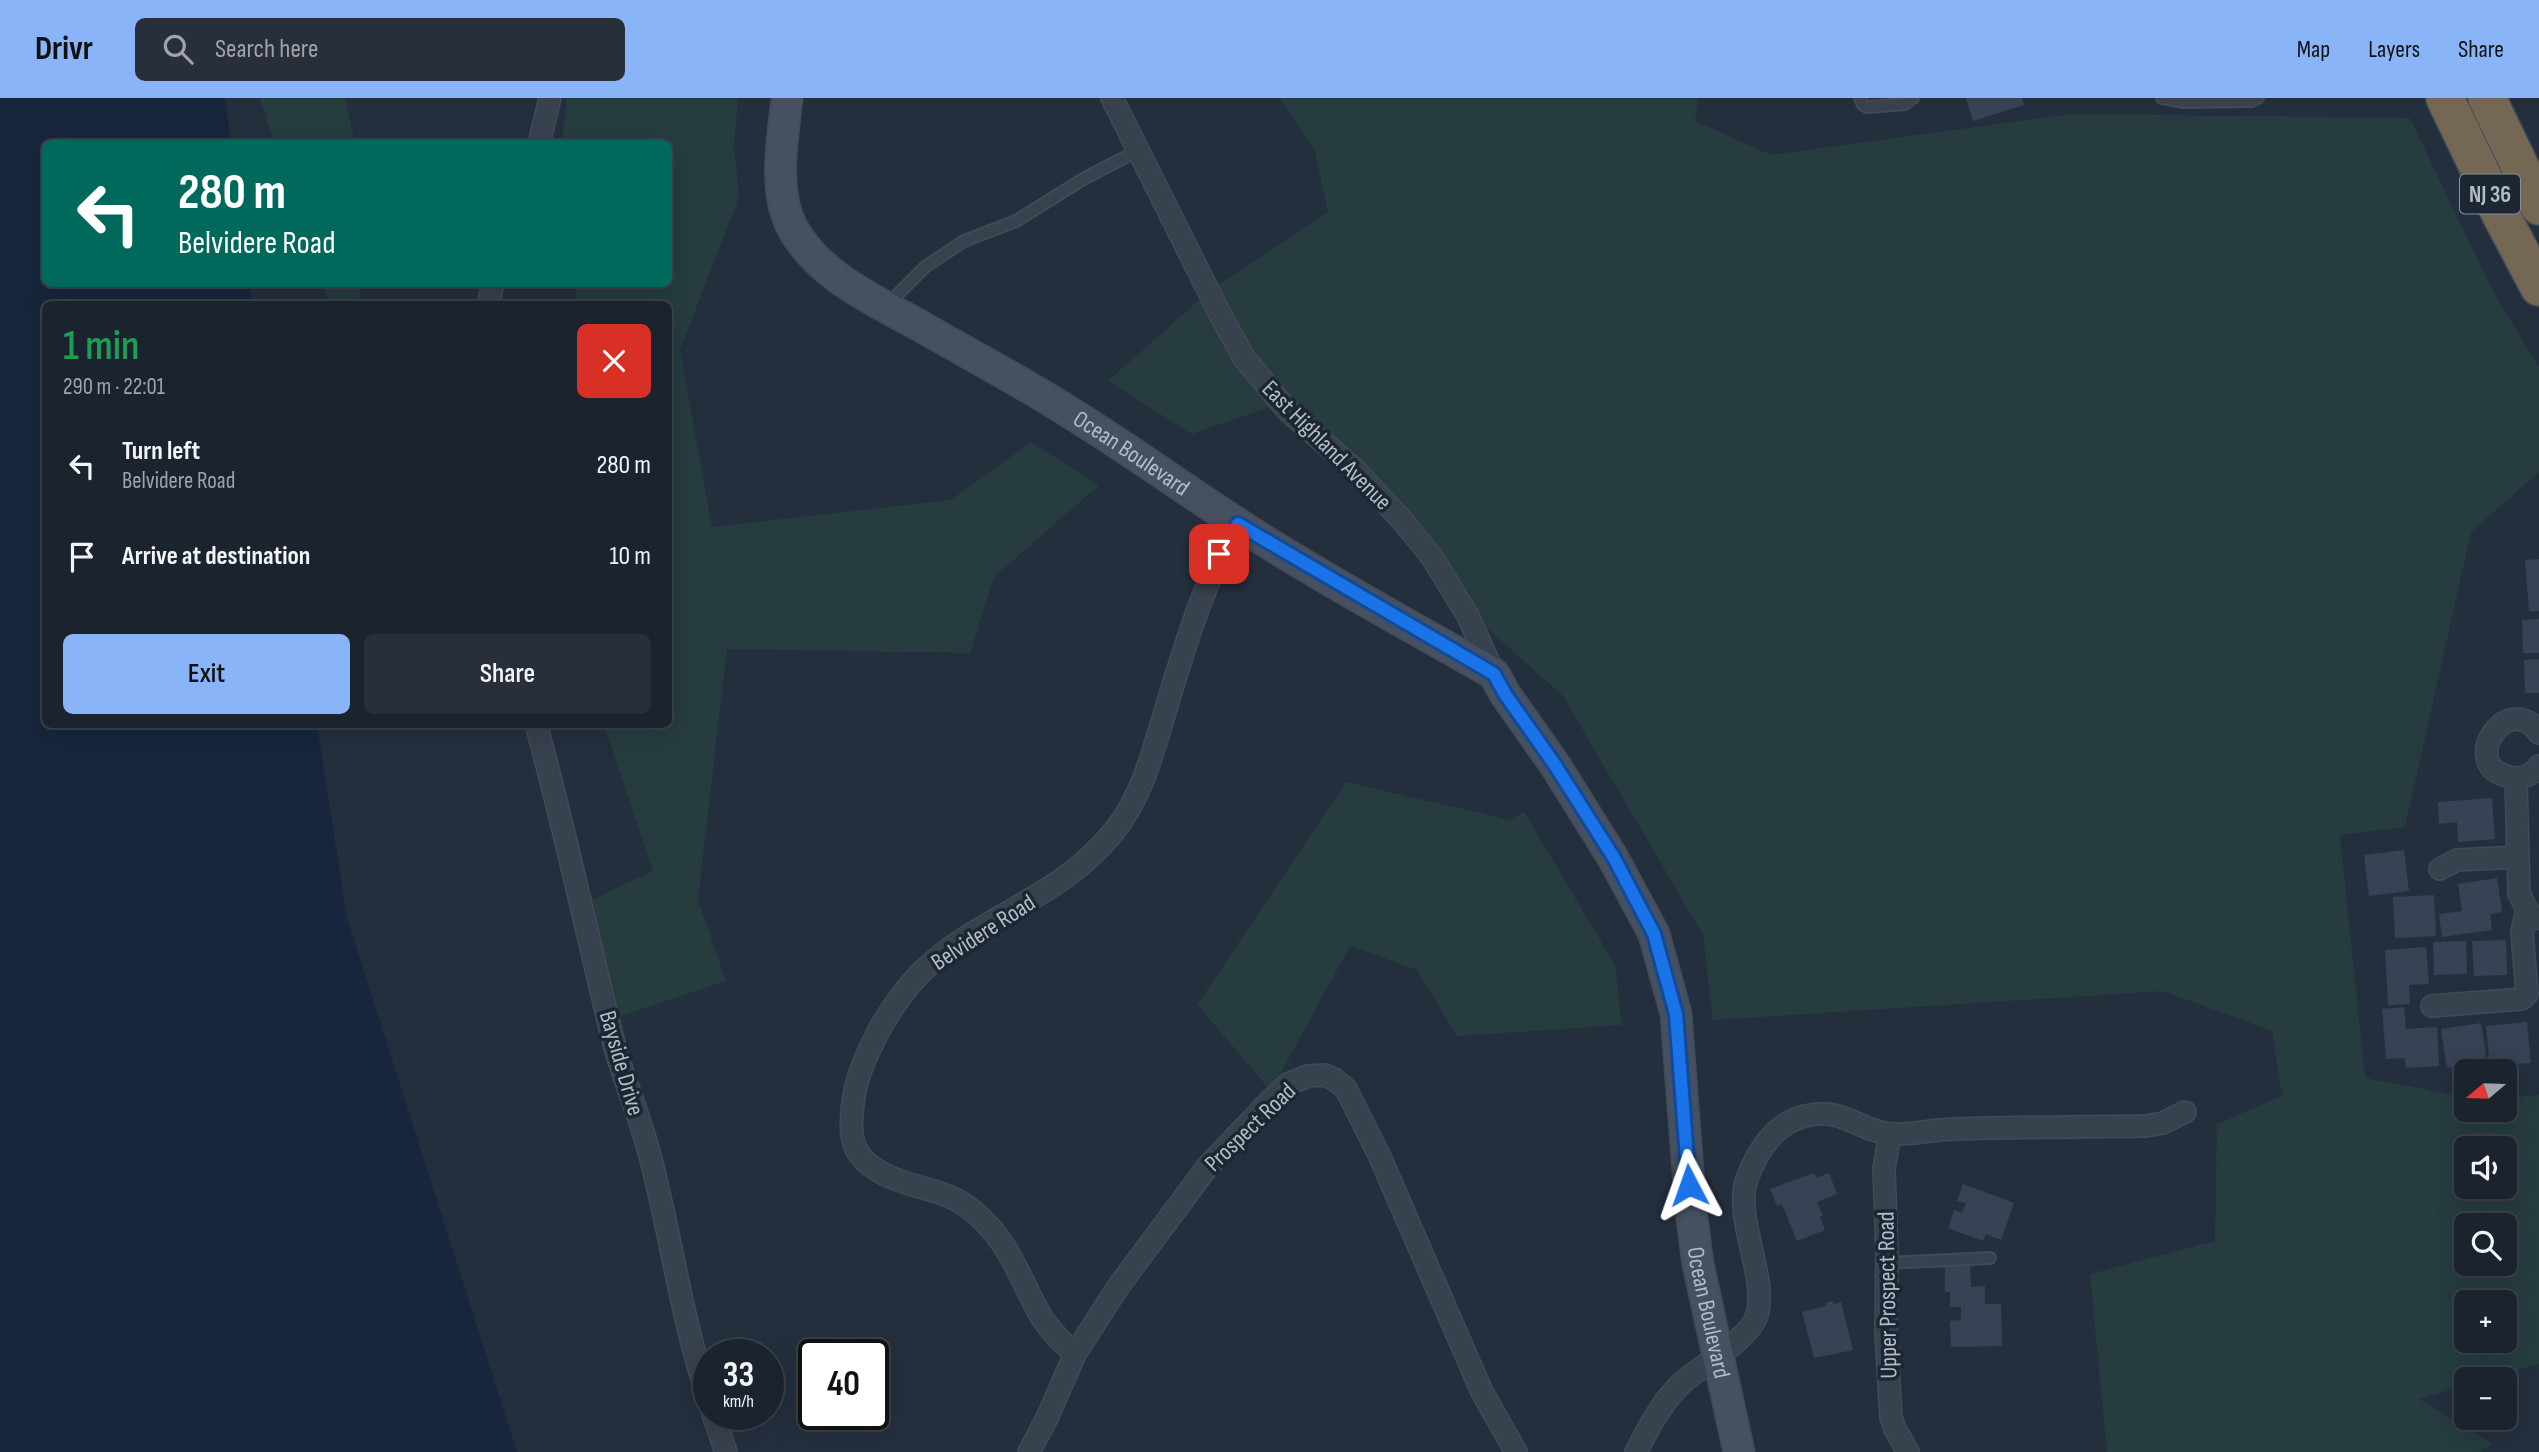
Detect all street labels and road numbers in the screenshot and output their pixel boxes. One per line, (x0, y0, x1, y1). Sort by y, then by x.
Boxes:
road number: NJ 36 (2460, 174, 2520, 214)
street label: East Highland Avenue (1256, 374, 1398, 516)
street label: Ocean Boulevard (1068, 404, 1195, 502)
street label: Belvidere Road (926, 888, 1041, 977)
street label: Bayside Drive (593, 1007, 650, 1119)
street label: Prospect Road (1199, 1077, 1302, 1178)
street label: Upper Prospect Road (1872, 1211, 1903, 1379)
street label: Ocean Boulevard (1681, 1245, 1736, 1381)

